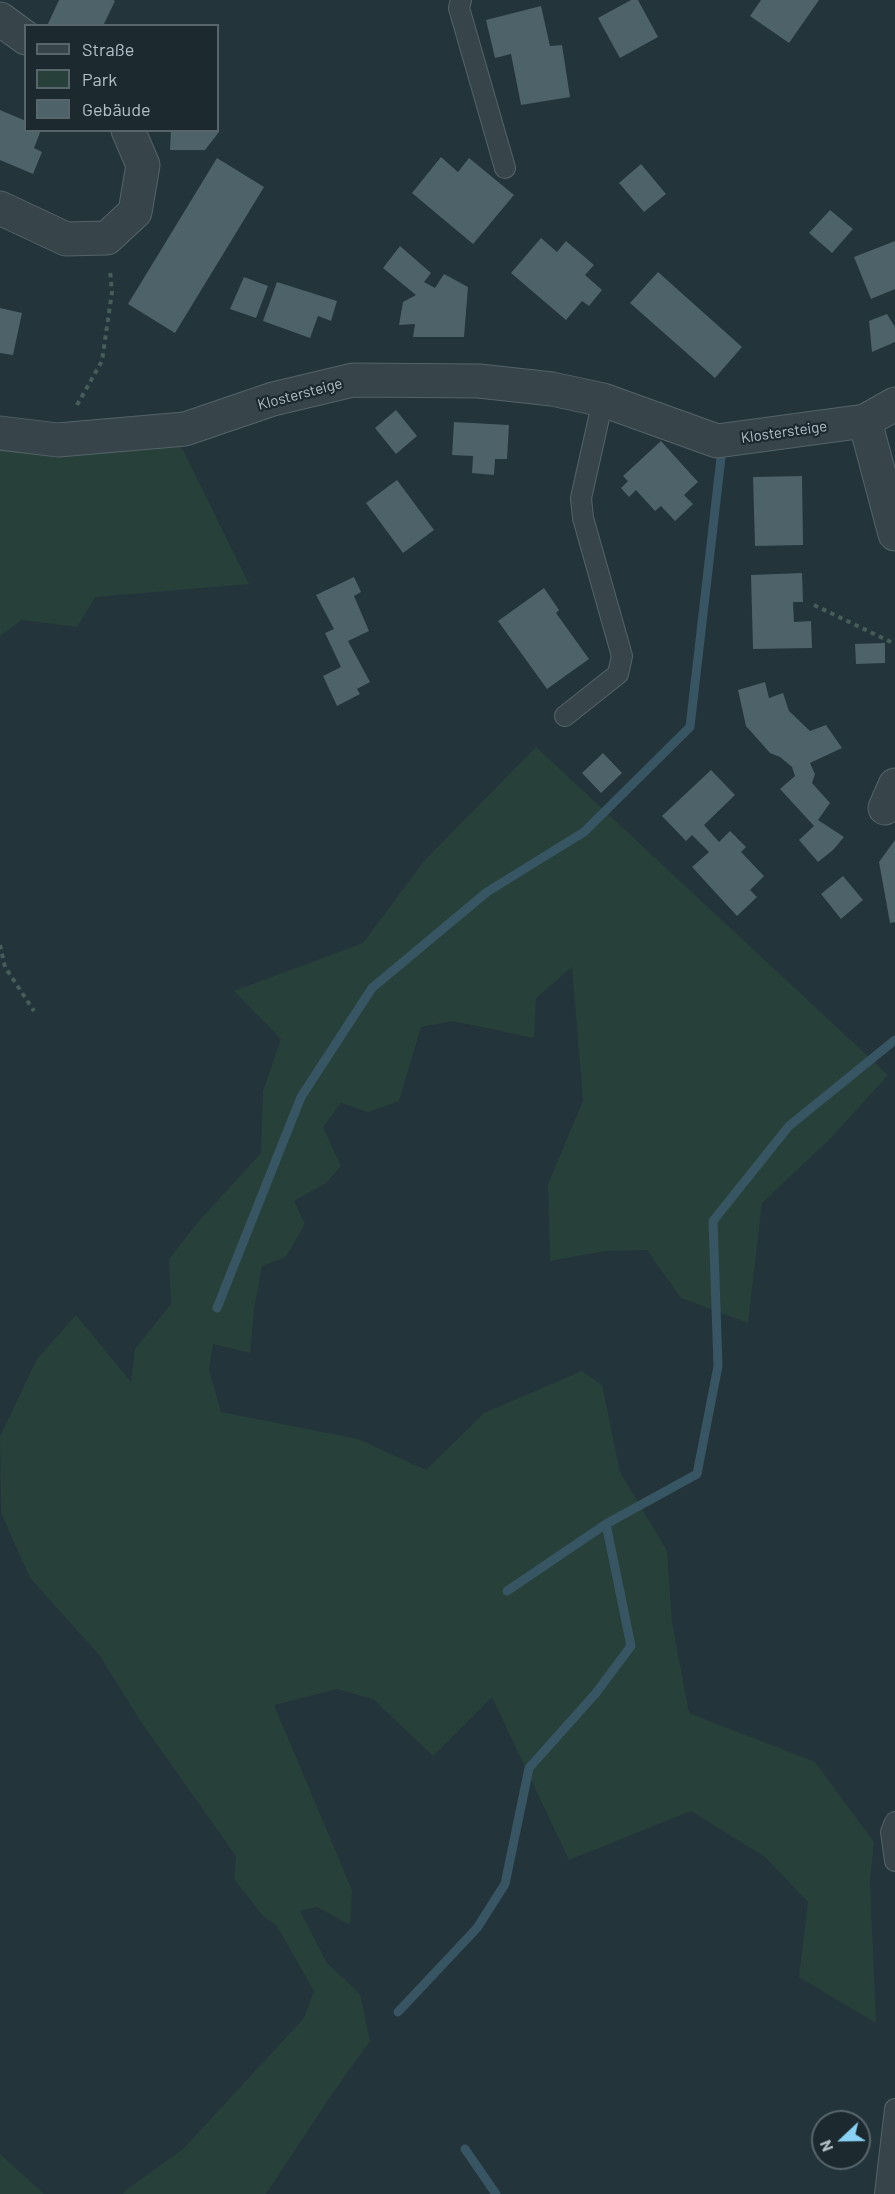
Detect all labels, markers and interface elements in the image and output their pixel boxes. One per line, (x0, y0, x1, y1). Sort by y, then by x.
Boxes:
legend (24, 24, 219, 132)
text: Straße (82, 38, 134, 60)
text: Park (82, 68, 117, 90)
text: Gebäude (82, 98, 151, 120)
street label: Klostersteige (256, 374, 344, 414)
street label: Klostersteige (740, 417, 828, 447)
north arrow (811, 2110, 871, 2170)
text: N (815, 2138, 837, 2155)

